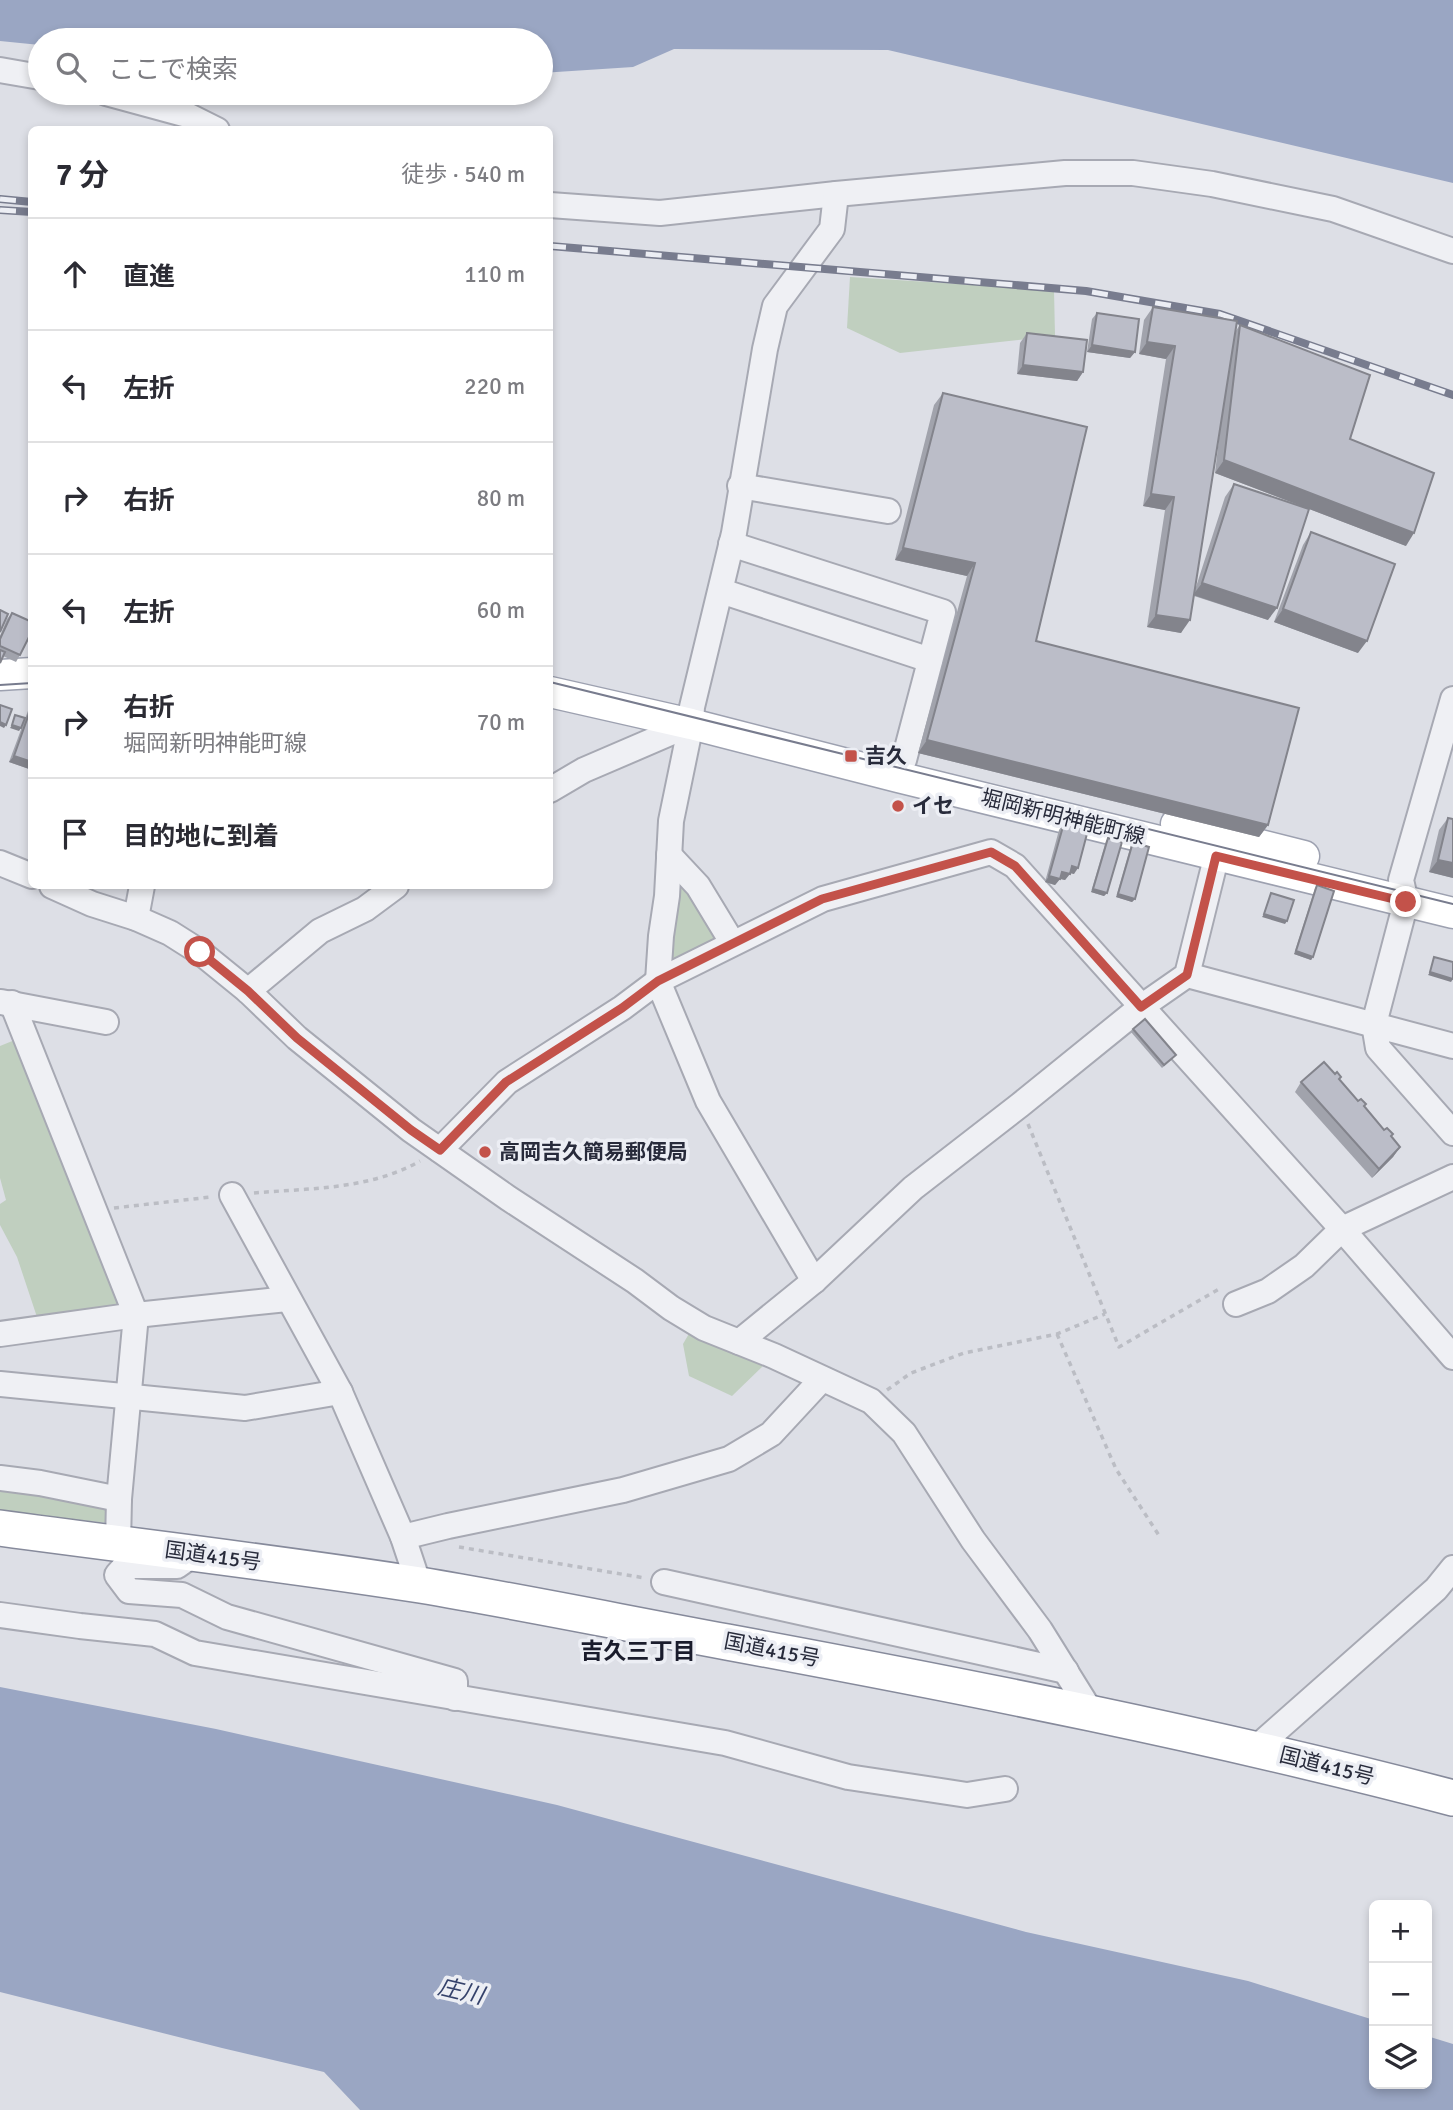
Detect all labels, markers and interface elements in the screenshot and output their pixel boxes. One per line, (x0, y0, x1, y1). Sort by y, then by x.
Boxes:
search box (28, 28, 553, 105)
icon: search (52, 48, 90, 86)
text: ここで検索 (108, 54, 238, 86)
text: 7 分 (56, 157, 109, 194)
text: 徒歩 · 540 m (401, 160, 525, 189)
icon: ahead (56, 255, 94, 293)
text: 110 m (464, 260, 525, 289)
text: 直進 (123, 261, 175, 293)
icon: left (56, 367, 94, 405)
text: 220 m (464, 372, 525, 401)
text: 左折 (123, 373, 175, 405)
icon: right (56, 479, 94, 517)
text: 80 m (477, 484, 525, 513)
text: 右折 (123, 485, 175, 517)
icon: left (56, 591, 94, 629)
text: 60 m (477, 596, 525, 625)
text: 左折 (123, 597, 175, 629)
text: 右折 (123, 692, 175, 724)
icon: right (56, 703, 94, 741)
text: 70 m (477, 708, 525, 737)
text: 堀岡新明神能町線 (123, 729, 307, 758)
place label: 吉久 (865, 743, 907, 769)
marker: 吉久 (843, 748, 859, 764)
street label: 堀岡新明神能町線 (978, 784, 1148, 850)
place label: イセ (912, 793, 954, 819)
marker: イセ (890, 798, 906, 814)
icon: arrive (56, 815, 94, 853)
text: 目的地に到着 (123, 821, 279, 853)
route end (1390, 886, 1421, 917)
route start (184, 936, 215, 967)
place label: 高岡吉久簡易郵便局 (499, 1139, 688, 1165)
marker: 高岡吉久簡易郵便局 (477, 1144, 493, 1160)
street label: 国道415号 (163, 1536, 263, 1576)
street label: 国道415号 (722, 1628, 822, 1672)
district label: 吉久三丁目 (581, 1637, 696, 1666)
street label: 国道415号 (1277, 1742, 1377, 1790)
map controls (1369, 1900, 1432, 2089)
button: + (1369, 1900, 1432, 1963)
button: − (1369, 1963, 1432, 2026)
water label: 庄川 (435, 1972, 489, 2011)
button: layers (1369, 2026, 1432, 2089)

